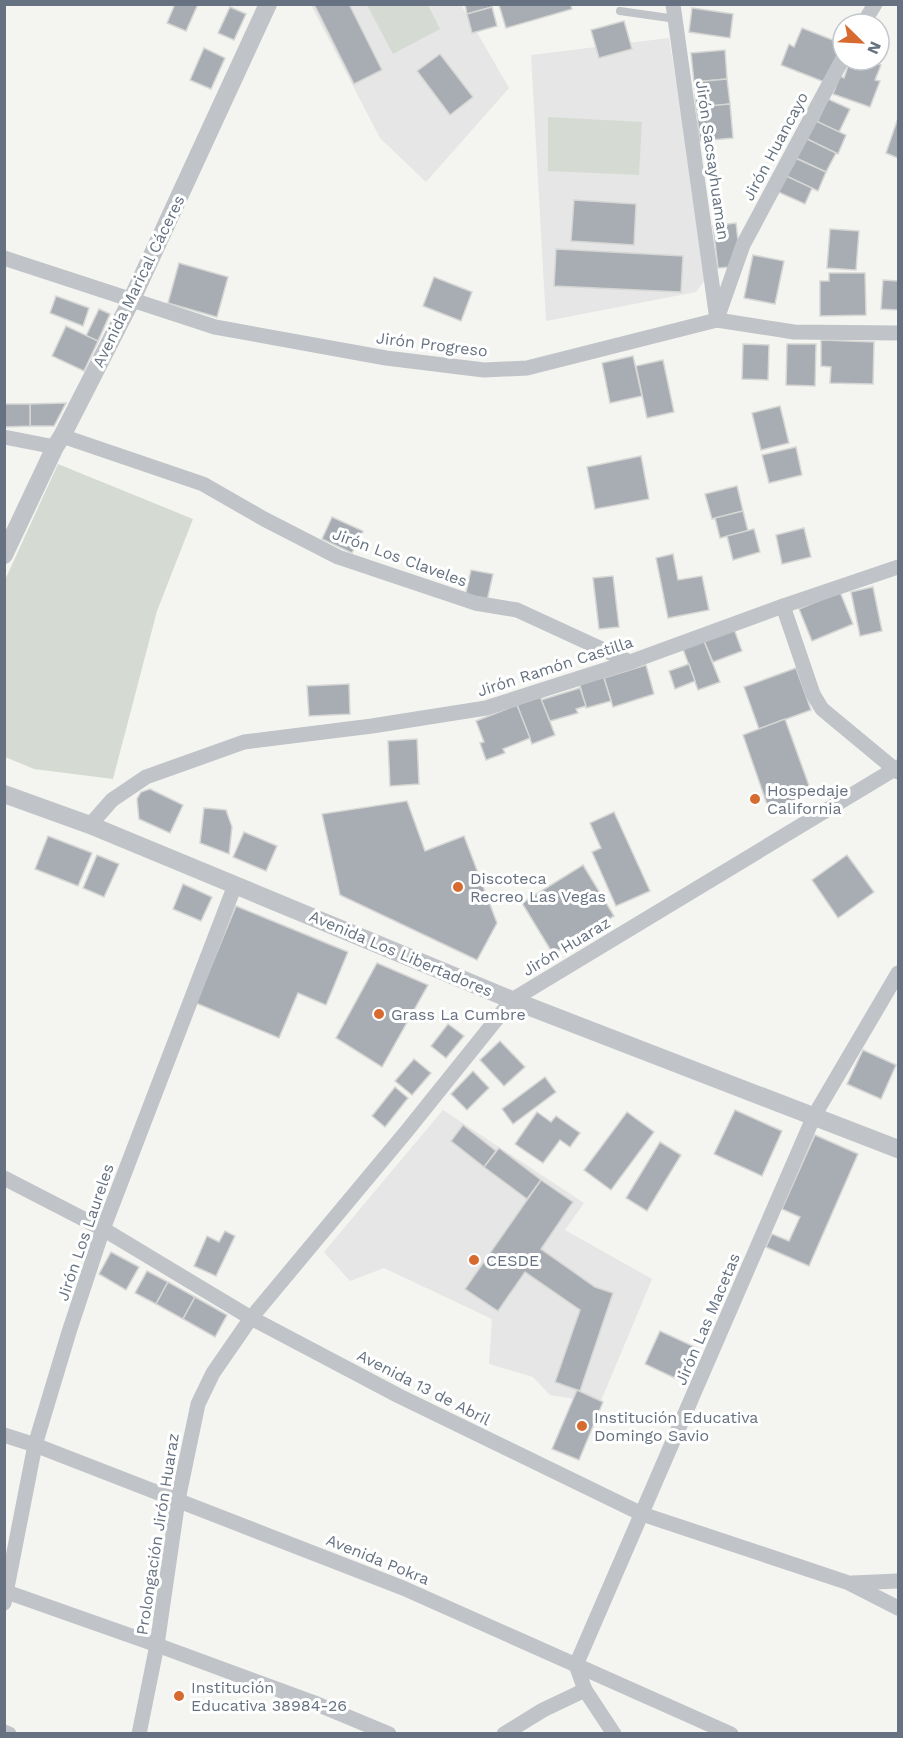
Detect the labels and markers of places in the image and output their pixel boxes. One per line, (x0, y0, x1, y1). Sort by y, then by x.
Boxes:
place label: Hospedaje California (767, 781, 849, 818)
marker: Hospedaje California (748, 792, 762, 806)
place label: Discoteca Recreo Las Vegas (470, 869, 606, 906)
marker: Discoteca Recreo Las Vegas (451, 880, 465, 894)
place label: Grass La Cumbre (391, 1005, 526, 1024)
marker: Grass La Cumbre (372, 1007, 386, 1021)
place label: CESDE (486, 1251, 539, 1270)
marker: CESDE (467, 1253, 481, 1267)
place label: Institución Educativa Domingo Savio (594, 1408, 758, 1445)
marker: Institución Educativa Domingo Savio (575, 1419, 589, 1433)
place label: Institución Educativa 38984-26 (191, 1678, 347, 1715)
marker: Institución Educativa 38984-26 (172, 1689, 186, 1703)

